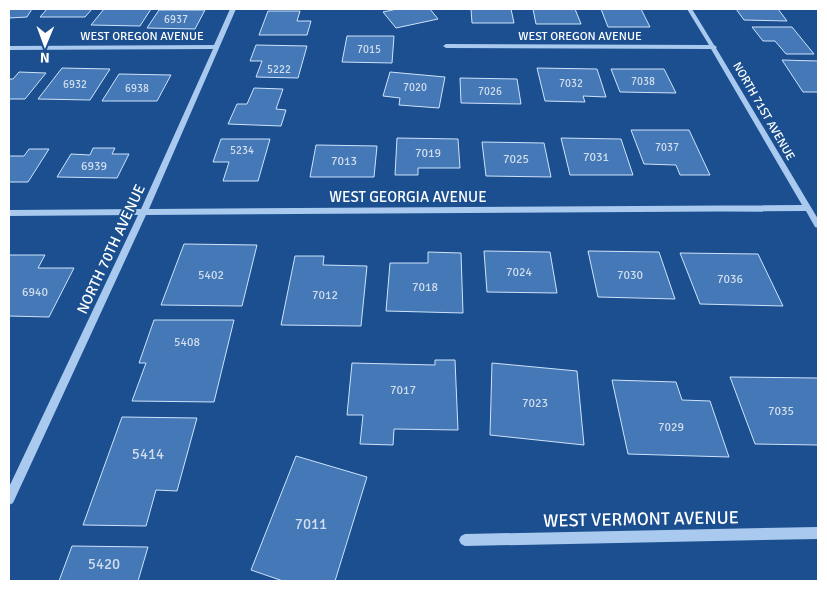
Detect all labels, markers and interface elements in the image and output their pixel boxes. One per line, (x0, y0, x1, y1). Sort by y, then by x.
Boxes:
house number: 6937 (164, 13, 188, 26)
north arrow (20, 20, 70, 70)
street label: WEST OREGON AVENUE (80, 29, 204, 44)
street label: WEST OREGON AVENUE (518, 29, 642, 44)
house number: 7015 (357, 43, 381, 56)
text: N (40, 49, 50, 66)
street label: NORTH 71ST AVENUE (729, 59, 798, 163)
house number: 5222 (267, 63, 291, 76)
house number: 7038 (631, 75, 655, 88)
house number: 7032 (559, 77, 583, 90)
house number: 6932 (63, 78, 87, 91)
house number: 7020 (403, 81, 427, 94)
house number: 6938 (125, 82, 149, 95)
house number: 7026 (478, 85, 502, 98)
house number: 7037 (655, 141, 679, 154)
house number: 5234 (230, 144, 254, 157)
house number: 7019 (415, 146, 441, 161)
house number: 7031 (583, 150, 609, 165)
house number: 7025 (503, 152, 529, 167)
house number: 7013 (331, 154, 357, 169)
house number: 6939 (81, 159, 107, 174)
street label: NORTH 70TH AVENUE (73, 181, 149, 317)
street label: WEST GEORGIA AVENUE (329, 188, 487, 206)
house number: 7024 (506, 265, 532, 280)
house number: 5402 (198, 268, 224, 283)
house number: 7030 (617, 268, 643, 283)
house number: 7036 (717, 272, 743, 287)
house number: 7018 (412, 280, 438, 295)
house number: 6940 (22, 285, 48, 300)
house number: 7012 (312, 288, 338, 303)
house number: 5408 (174, 335, 200, 350)
house number: 7017 (390, 383, 416, 398)
house number: 7023 (522, 396, 548, 411)
house number: 7035 (768, 404, 794, 419)
house number: 7029 (658, 420, 684, 435)
house number: 5414 (132, 445, 164, 463)
street label: WEST VERMONT AVENUE (543, 506, 739, 532)
house number: 7011 (295, 515, 327, 533)
house number: 5420 (88, 555, 120, 573)

